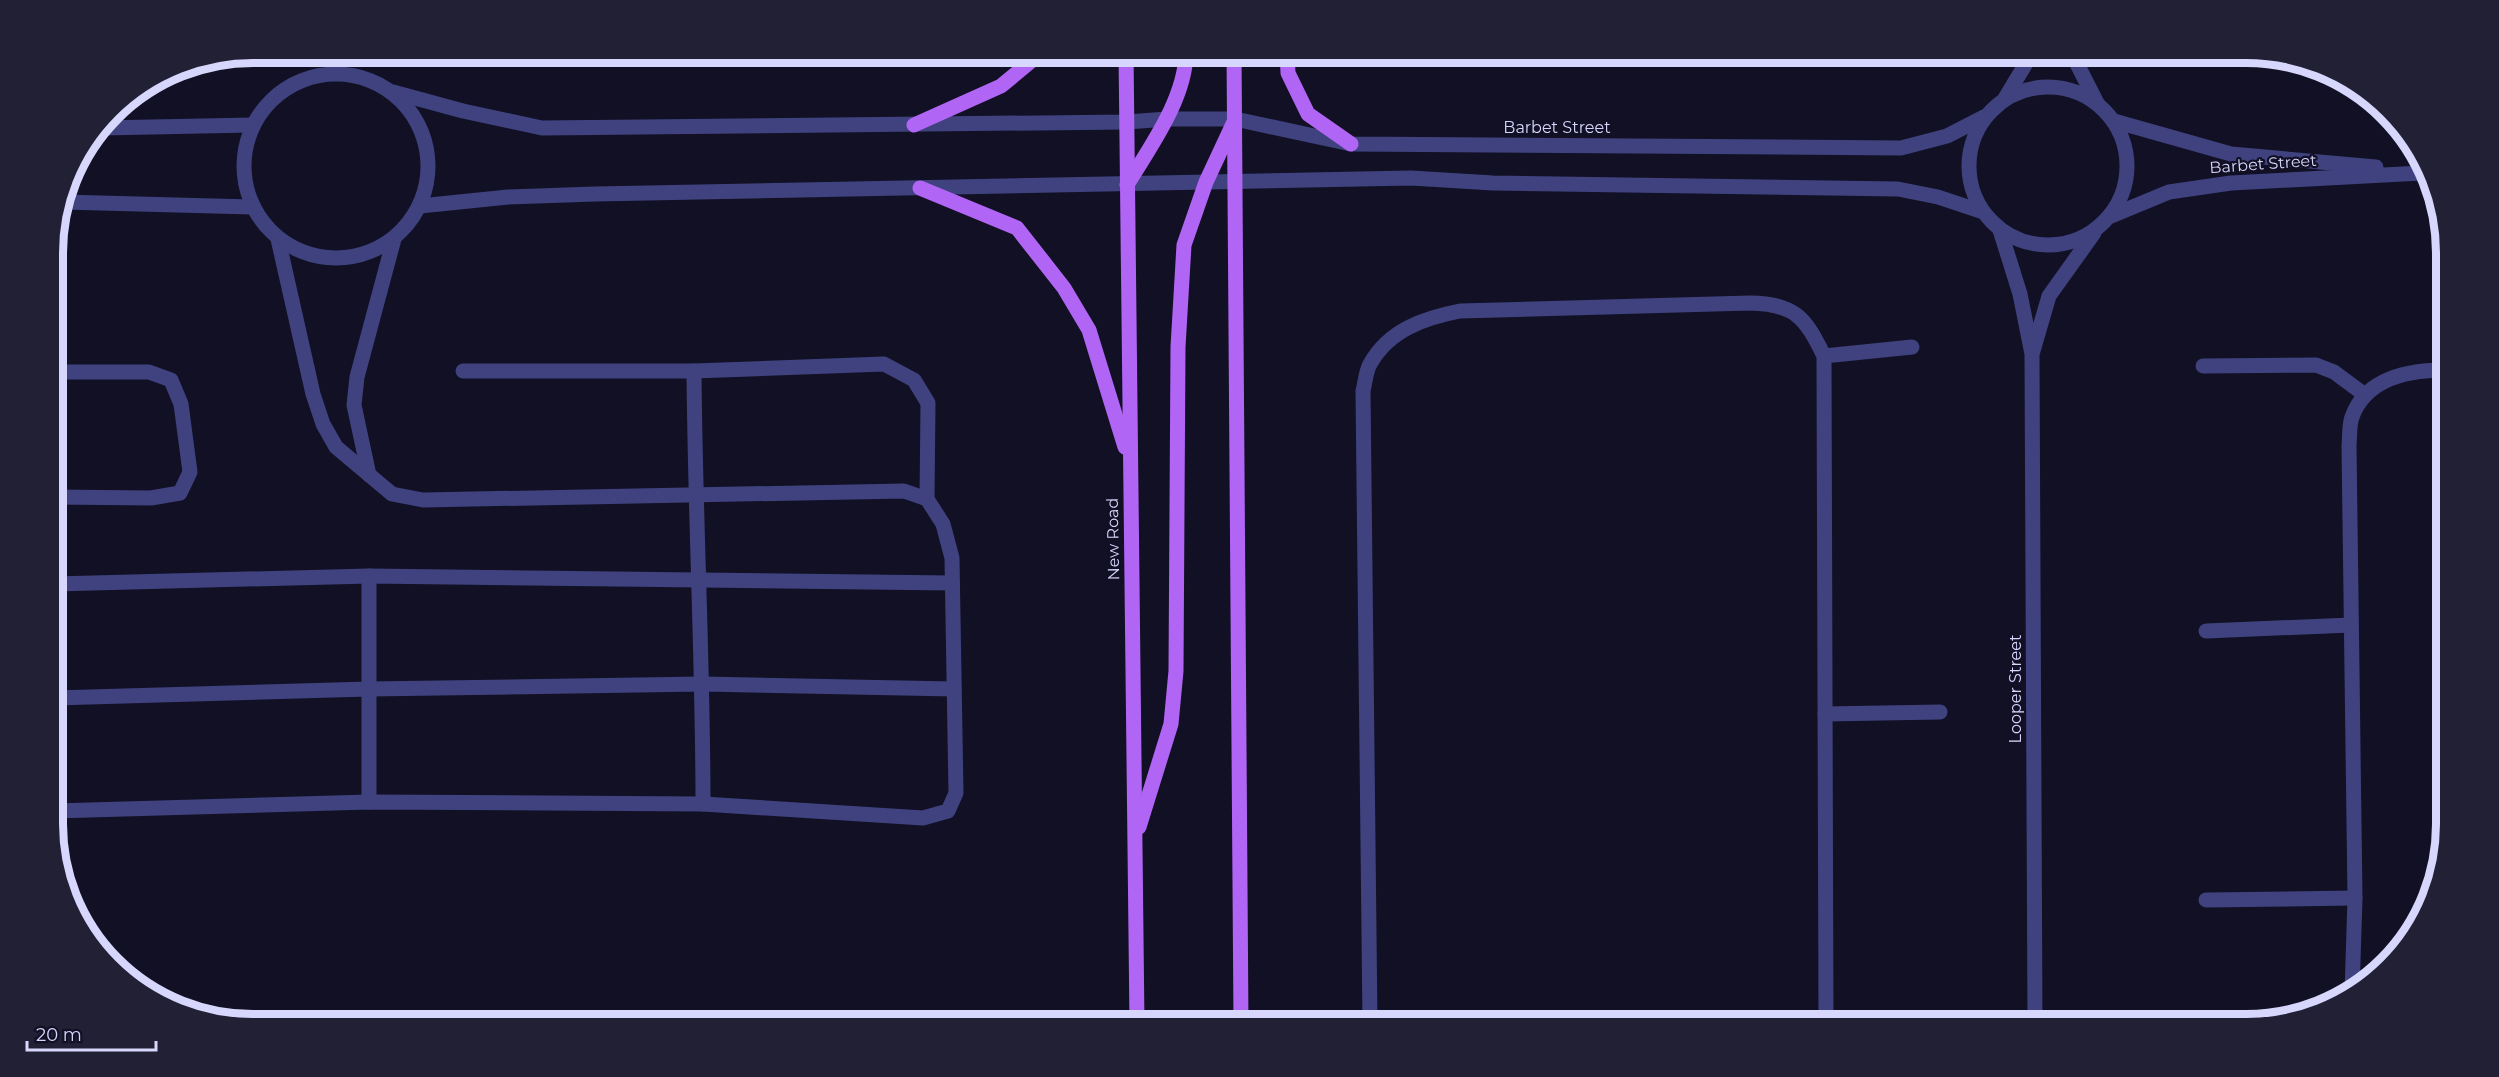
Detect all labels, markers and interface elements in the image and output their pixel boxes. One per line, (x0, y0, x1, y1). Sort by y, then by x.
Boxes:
street label: Barbet Street (1503, 118, 1611, 137)
street label: Barbet Street (2209, 151, 2318, 177)
street label: New Road (1103, 498, 1123, 580)
street label: Looper Street (2006, 634, 2025, 743)
scale bar (27, 1014, 156, 1052)
text: 20 m (36, 1024, 82, 1046)

